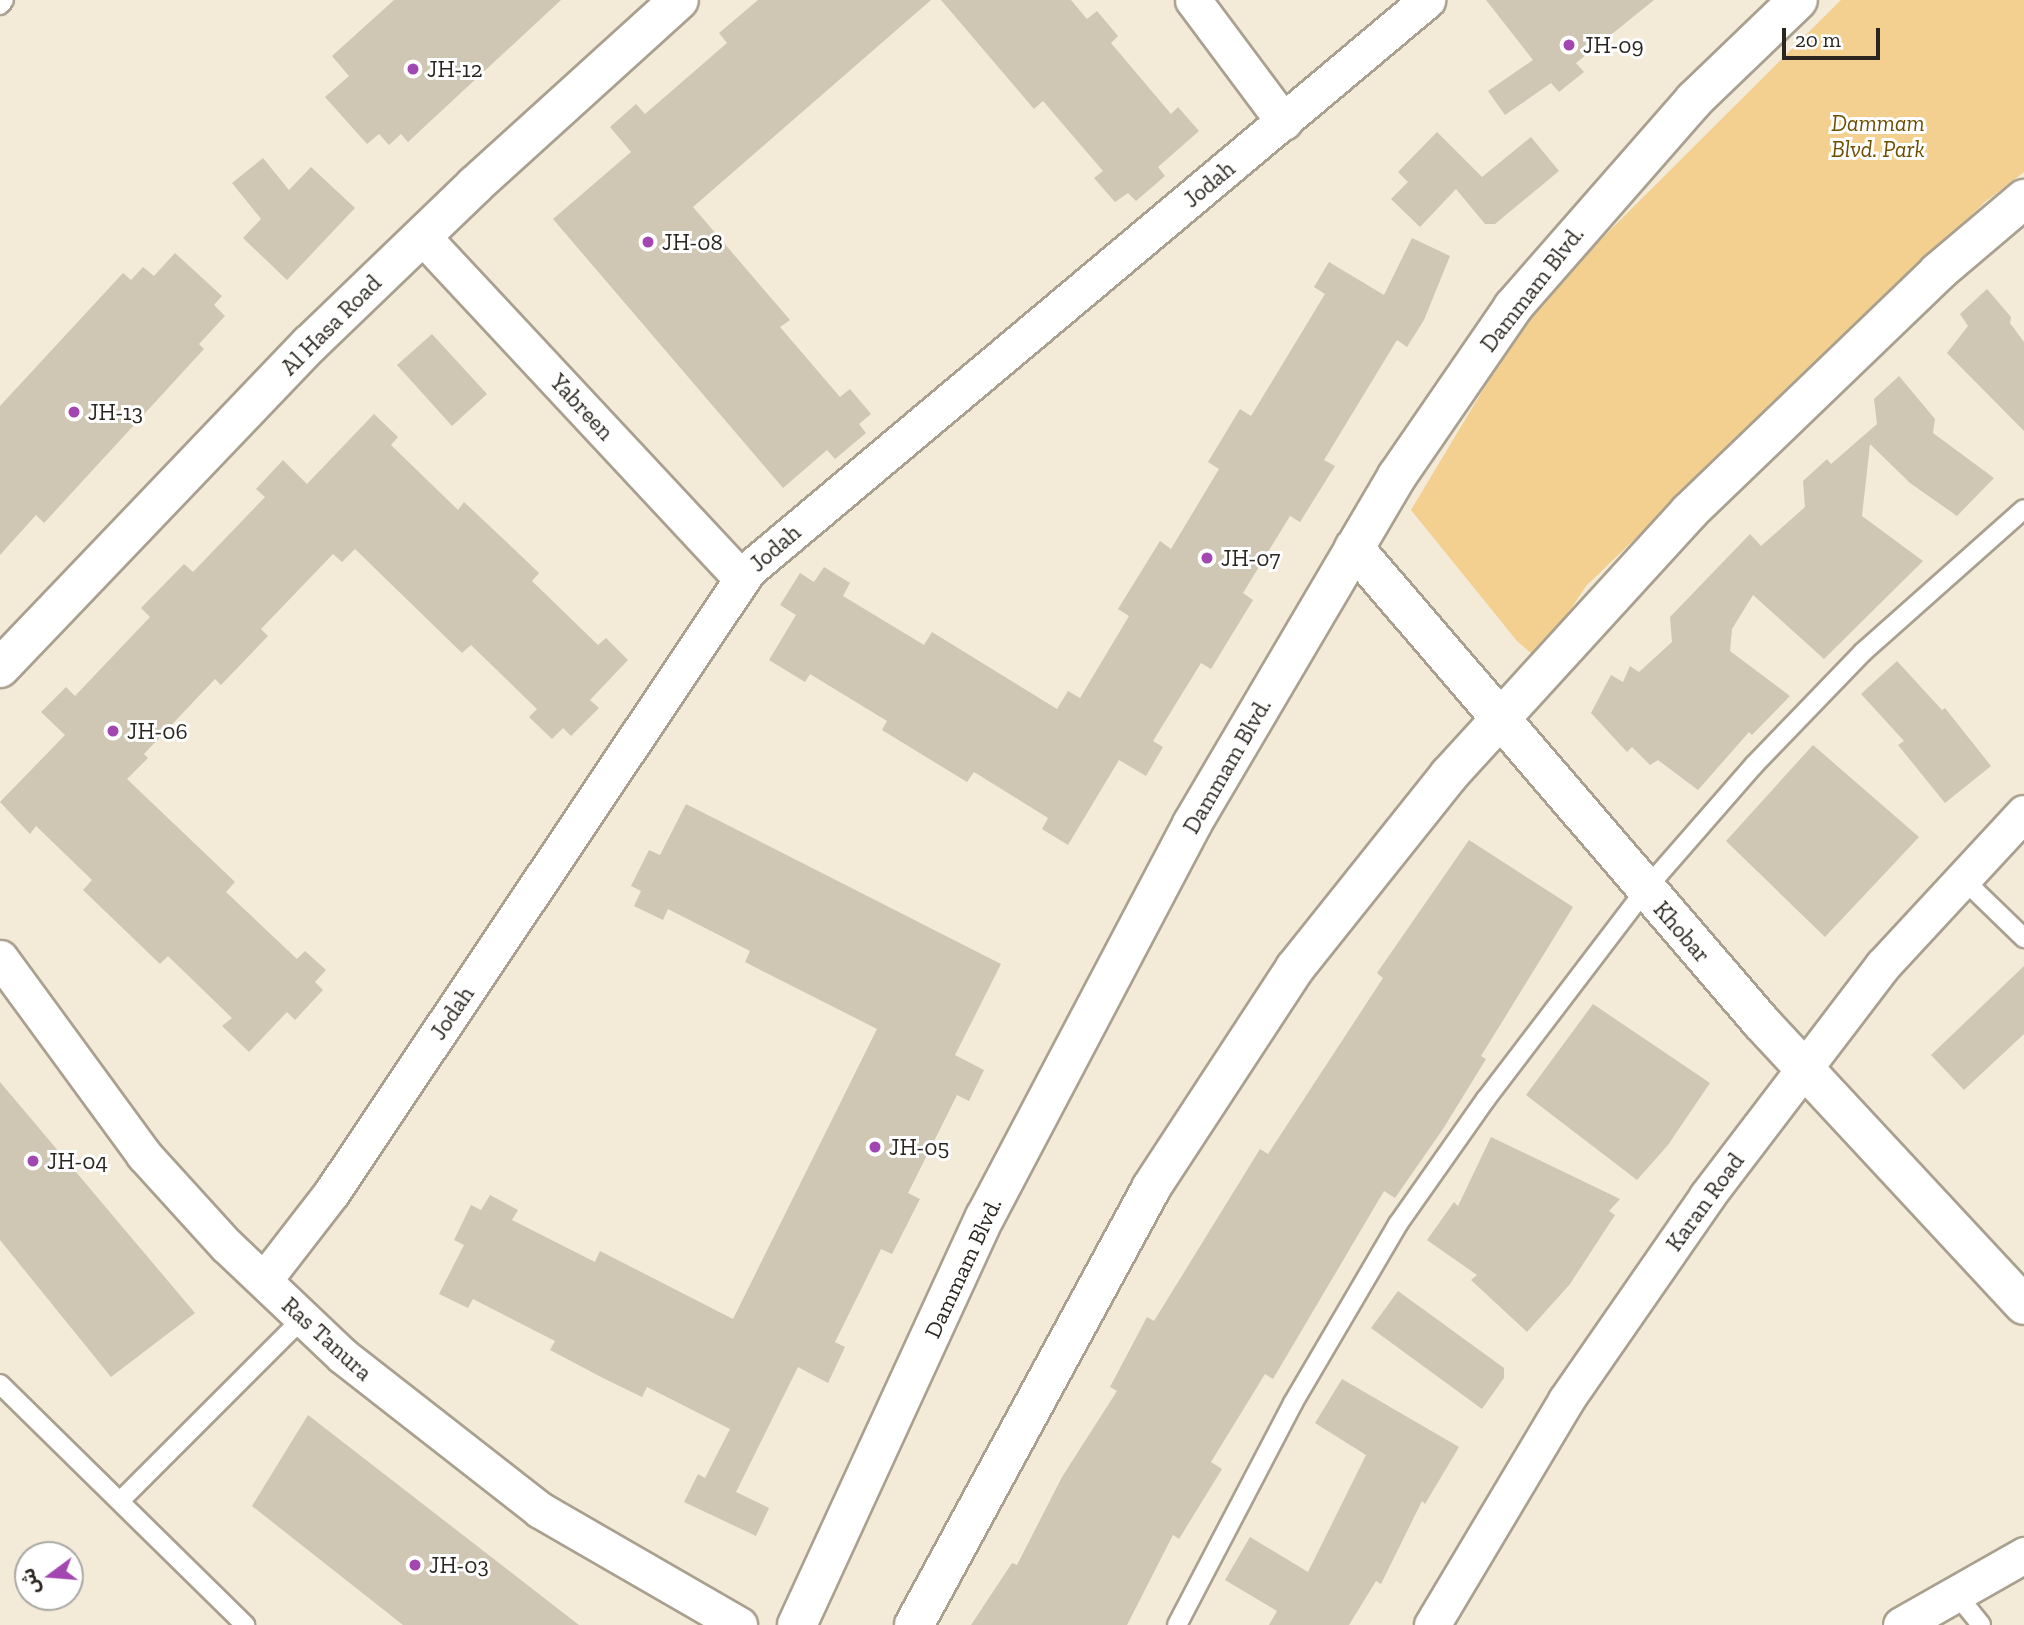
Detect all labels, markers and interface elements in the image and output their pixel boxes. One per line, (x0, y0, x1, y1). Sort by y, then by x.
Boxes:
scale bar (1786, 14, 1884, 58)
text: 20 m (1795, 27, 1841, 52)
place label: JH-09 (1583, 31, 1644, 59)
marker: JH-09 (1561, 37, 1577, 53)
place label: JH-12 (427, 55, 483, 83)
marker: JH-12 (405, 61, 421, 77)
park label: Dammam Blvd. Park (1831, 109, 1925, 163)
street label: Jodah (1178, 155, 1240, 213)
street label: Dammam Blvd. (1474, 221, 1590, 357)
place label: JH-08 (662, 228, 723, 256)
marker: JH-08 (640, 234, 656, 250)
street label: Al Hasa Road (275, 269, 387, 381)
street label: Yabreen (545, 368, 619, 446)
place label: JH-13 (88, 398, 143, 426)
marker: JH-13 (66, 404, 82, 420)
street label: Jodah (744, 518, 806, 578)
place label: JH-07 (1221, 544, 1280, 572)
marker: JH-07 (1199, 550, 1215, 566)
street label: Dammam Blvd. (1177, 693, 1277, 839)
place label: JH-06 (127, 717, 188, 745)
marker: JH-06 (105, 723, 121, 739)
street label: Khobar (1648, 896, 1716, 968)
street label: Jodah (424, 981, 480, 1045)
place label: JH-05 (889, 1133, 949, 1161)
marker: JH-05 (867, 1139, 883, 1155)
place label: JH-04 (47, 1147, 108, 1175)
street label: Karan Road (1660, 1148, 1750, 1256)
marker: JH-04 (25, 1153, 41, 1169)
street label: Dammam Blvd. (918, 1194, 1008, 1342)
street label: Ras Tanura (276, 1291, 378, 1387)
north arrow (14, 1541, 84, 1611)
place label: JH-03 (429, 1551, 489, 1579)
marker: JH-03 (407, 1557, 423, 1573)
text: ش (16, 1566, 45, 1597)

